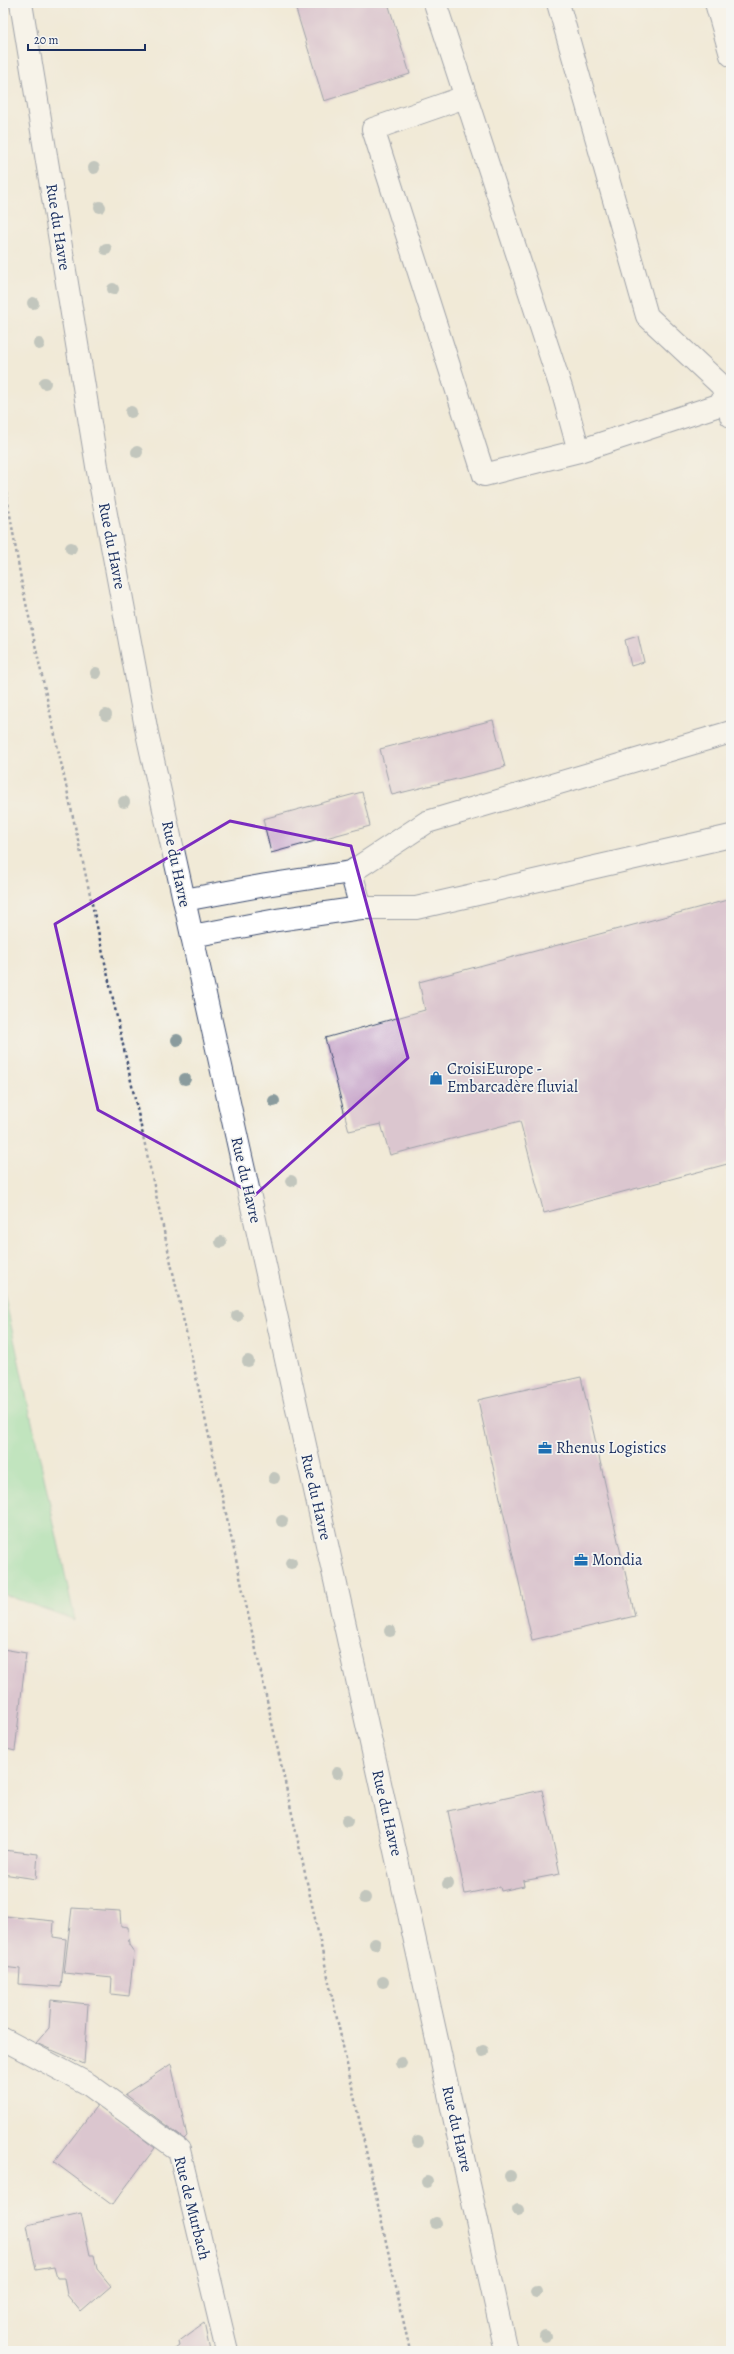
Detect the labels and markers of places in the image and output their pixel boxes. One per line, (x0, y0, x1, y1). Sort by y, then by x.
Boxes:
place label: CroisiEurope - Embarcadère fluvial (447, 1058, 578, 1098)
shop icon: CroisiEurope - Embarcadère fluvial (428, 1070, 444, 1086)
place label: Rhenus Logistics (556, 1437, 666, 1459)
office icon: Rhenus Logistics (537, 1440, 553, 1456)
place label: Mondia (592, 1549, 643, 1571)
office icon: Mondia (573, 1552, 589, 1568)

